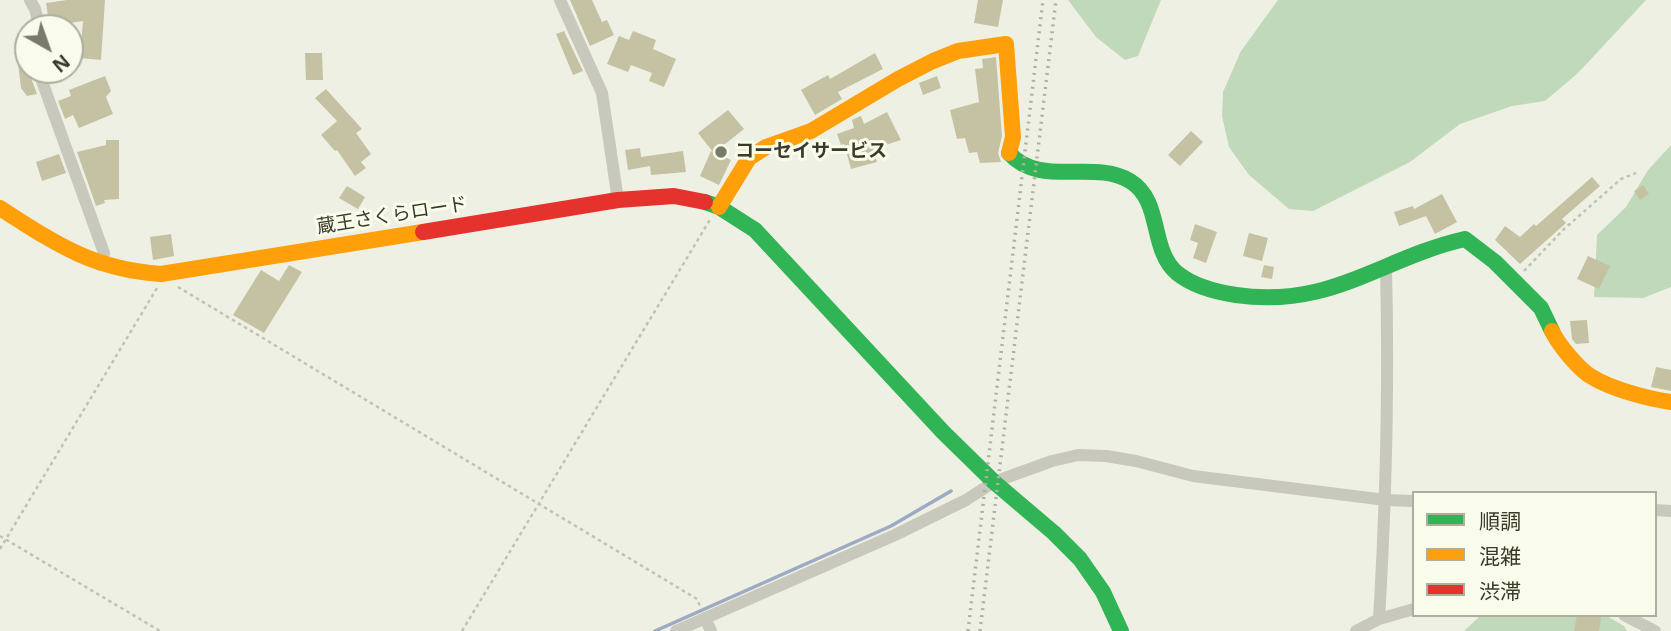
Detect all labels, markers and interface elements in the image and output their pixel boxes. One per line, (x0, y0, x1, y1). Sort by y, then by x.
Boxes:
north arrow (14, 14, 84, 84)
text: N (47, 49, 75, 78)
place label: コーセイサービス (735, 141, 887, 163)
marker: コーセイサービス (713, 144, 729, 160)
street label: 蔵王さくらロード (315, 193, 469, 239)
legend (1412, 491, 1657, 617)
text: 順調 (1479, 507, 1521, 535)
text: 混雑 (1479, 542, 1521, 570)
text: 渋滞 (1479, 577, 1521, 605)

